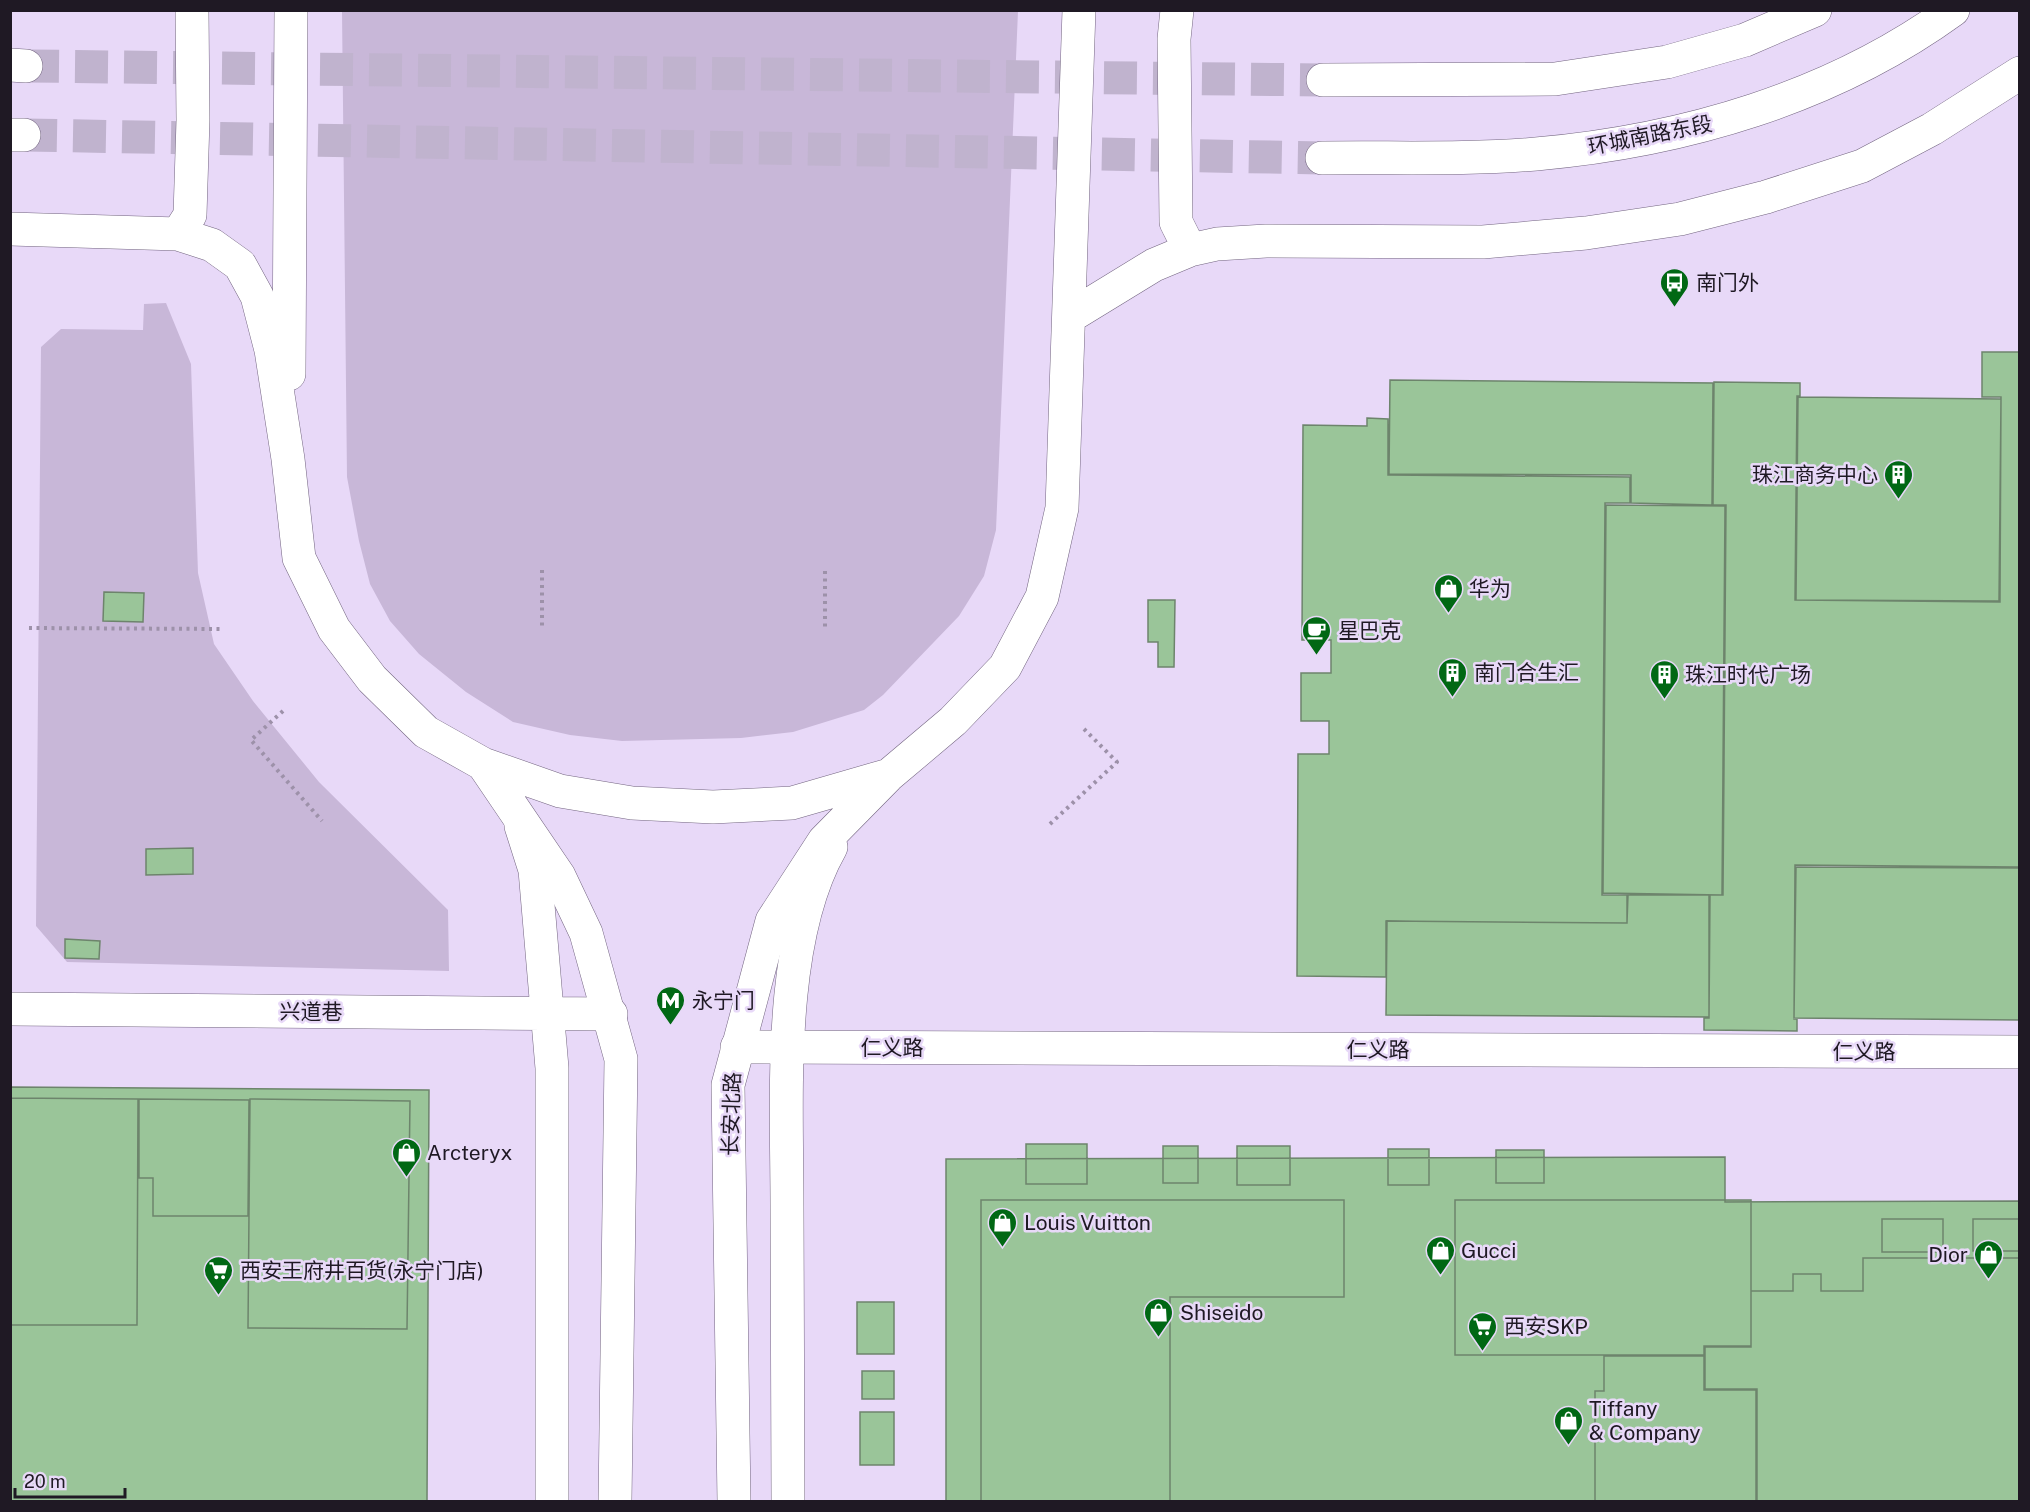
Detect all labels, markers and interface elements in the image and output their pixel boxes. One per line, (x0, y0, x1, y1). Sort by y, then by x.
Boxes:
street label: 环城南路东段 (1586, 111, 1714, 159)
bus stop icon: 南门外 (1659, 266, 1691, 308)
place label: 南门外 (1696, 270, 1759, 295)
building icon: 珠江商务中心 (1883, 458, 1915, 500)
place label: 珠江商务中心 (1752, 462, 1878, 487)
shop icon: 华为 (1432, 572, 1464, 614)
place label: 华为 (1469, 576, 1511, 601)
cafe icon: 星巴克 (1301, 614, 1333, 656)
place label: 星巴克 (1338, 618, 1401, 643)
building icon: 南门合生汇 (1437, 656, 1469, 698)
building icon: 珠江时代广场 (1648, 658, 1680, 700)
place label: 南门合生汇 (1474, 660, 1579, 685)
place label: 珠江时代广场 (1685, 662, 1811, 687)
metro station icon: 永宁门 (655, 984, 687, 1026)
place label: 永宁门 (692, 988, 755, 1013)
street label: 兴道巷 (280, 999, 343, 1024)
street label: 仁义路 (861, 1035, 924, 1060)
street label: 仁义路 (1347, 1037, 1410, 1062)
street label: 仁义路 (1833, 1039, 1896, 1064)
street label: 长安北路 (717, 1072, 745, 1156)
shop icon: Arcteryx (390, 1136, 422, 1178)
place label: Arcteryx (427, 1140, 512, 1165)
shop icon: Louis Vuitton (987, 1206, 1019, 1248)
place label: Louis Vuitton (1024, 1210, 1151, 1235)
shop icon: Gucci (1424, 1234, 1456, 1276)
place label: Gucci (1461, 1238, 1516, 1263)
shop icon: Dior (1973, 1238, 2005, 1280)
place label: Dior (1928, 1242, 1968, 1267)
supermarket icon: 西安王府井百货(永宁门店) (203, 1254, 235, 1296)
place label: 西安王府井百货(永宁门店) (240, 1258, 484, 1283)
shop icon: Shiseido (1143, 1296, 1175, 1338)
place label: Shiseido (1180, 1300, 1264, 1325)
supermarket icon: 西安SKP (1467, 1310, 1499, 1352)
place label: 西安SKP (1504, 1314, 1588, 1339)
place label: Tiffany & Company (1589, 1396, 1700, 1445)
shop icon: Tiffany & Company (1552, 1404, 1584, 1446)
scale bar (15, 1461, 124, 1499)
text: 20 m (24, 1471, 66, 1492)

